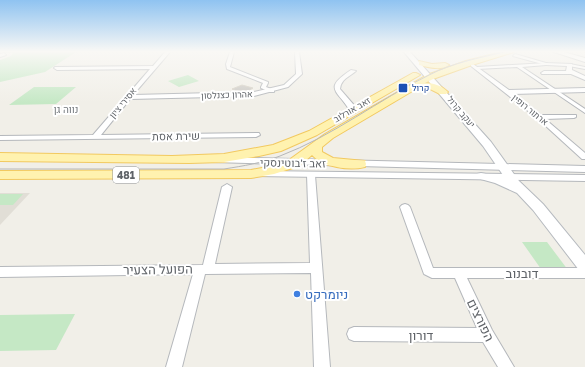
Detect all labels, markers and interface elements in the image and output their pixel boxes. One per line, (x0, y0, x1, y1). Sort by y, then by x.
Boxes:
marker: קרול (397, 82, 409, 94)
place label: קרול (412, 82, 429, 93)
street label: אסירי ציון (107, 85, 139, 120)
street label: אהרון כצנלסון (201, 88, 253, 101)
street label: ארתור רופין (510, 92, 551, 128)
street label: יעקב קרול (445, 94, 478, 130)
street label: זאב אורלוב (331, 95, 372, 125)
district label: נווה גן (54, 103, 78, 115)
street label: שירת אסת (152, 129, 200, 142)
street label: זאב ז'בוטינסקי (260, 155, 326, 170)
road number: 481 (113, 167, 139, 183)
street label: הפועל הצעיר (123, 260, 193, 278)
street label: דובנוב (506, 265, 539, 281)
place label: ניומרקט (305, 286, 348, 302)
marker: ניומרקט (292, 289, 302, 299)
street label: הפורצים (464, 296, 498, 344)
street label: דורון (409, 327, 434, 343)

